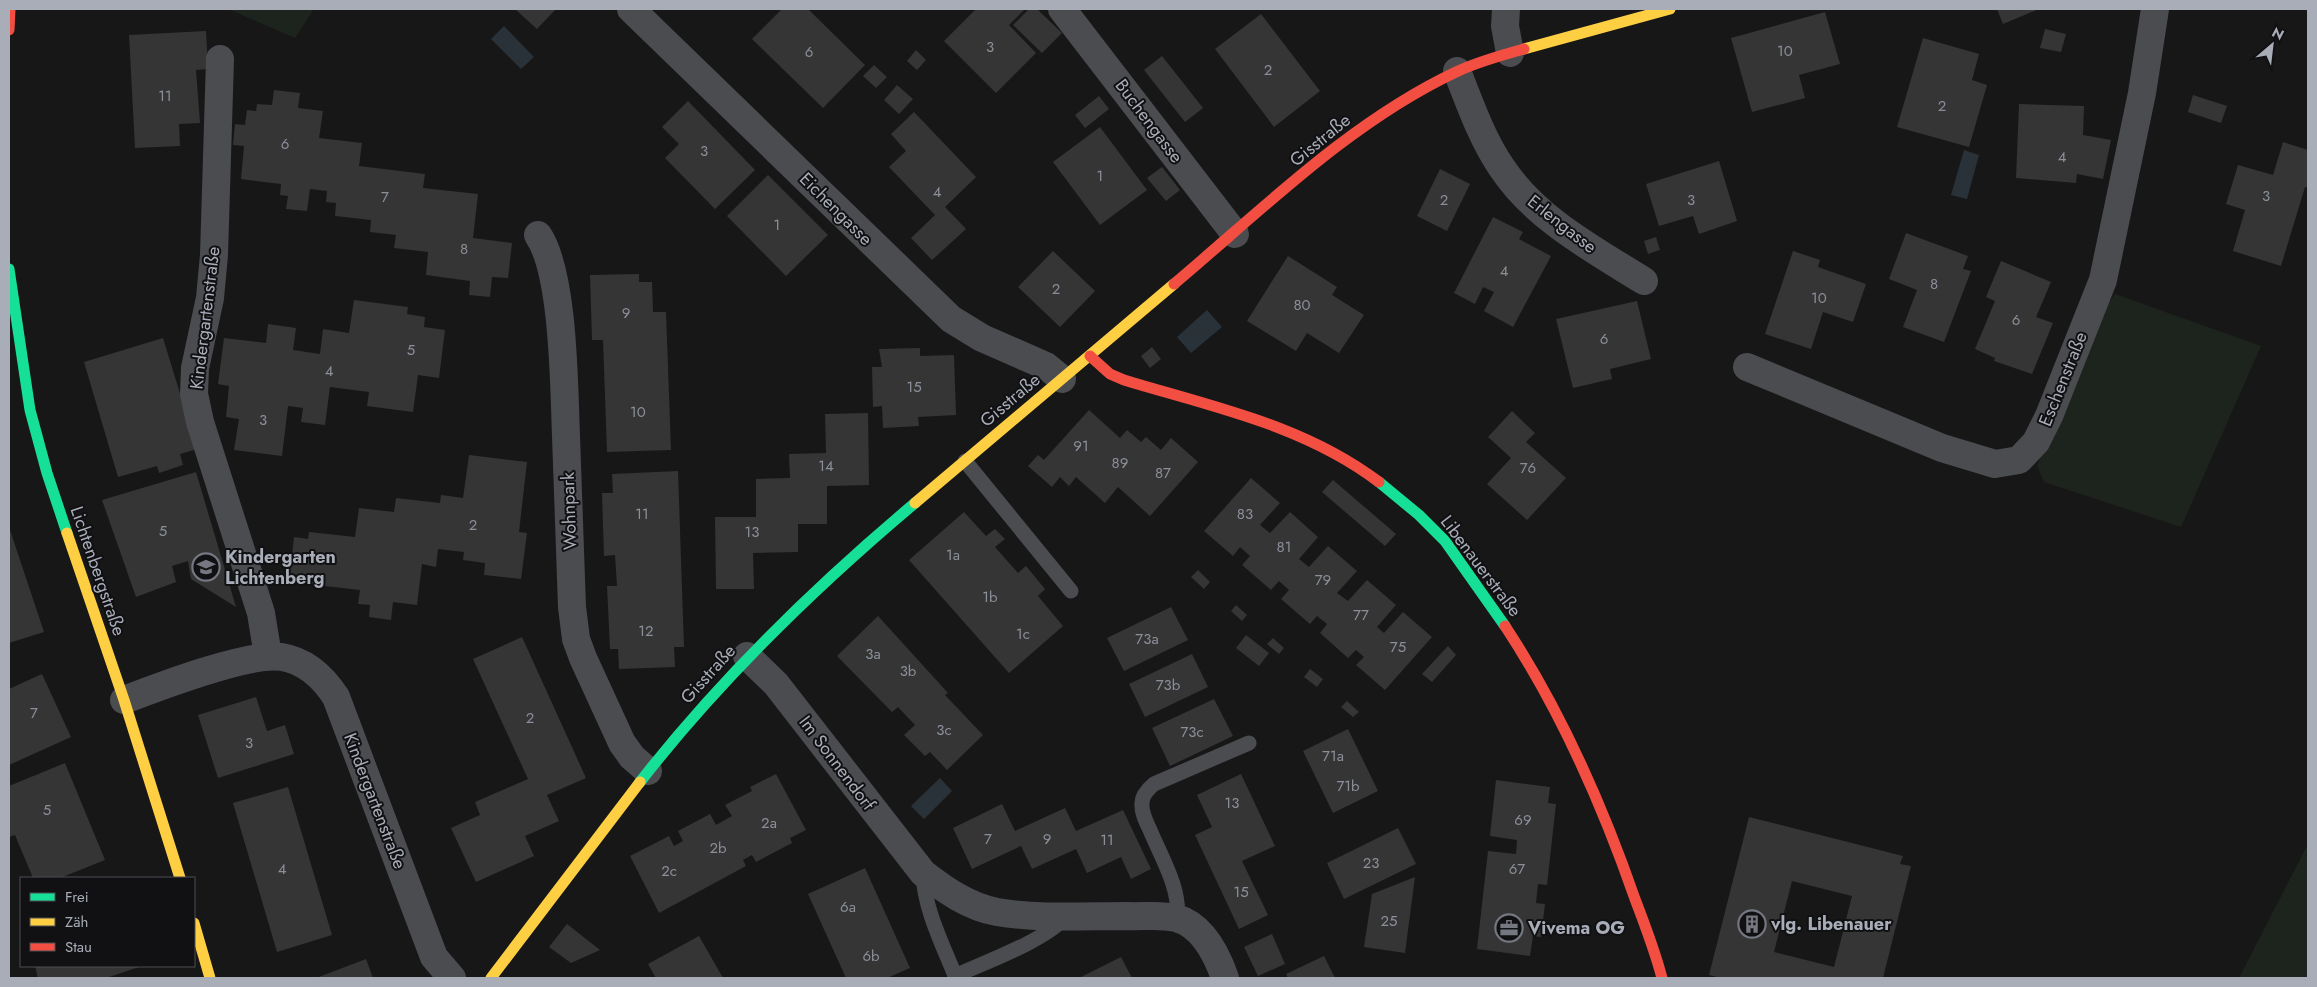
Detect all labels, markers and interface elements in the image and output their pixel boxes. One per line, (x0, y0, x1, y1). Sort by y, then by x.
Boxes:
north arrow (2247, 20, 2297, 70)
text: N (2268, 22, 2288, 45)
house number: 3 (986, 36, 994, 58)
house number: 10 (1777, 40, 1793, 62)
house number: 6 (805, 41, 813, 63)
house number: 2 (1264, 59, 1272, 81)
street label: Buchengasse (1109, 74, 1189, 168)
house number: 11 (158, 85, 172, 107)
house number: 2 (1938, 95, 1946, 117)
street label: Gisstraße (1284, 107, 1356, 173)
house number: 6 (281, 133, 289, 155)
house number: 3 (700, 140, 708, 162)
house number: 4 (2058, 146, 2067, 168)
house number: 1 (1097, 165, 1103, 187)
street label: Eichengasse (794, 167, 878, 251)
house number: 4 (933, 181, 942, 203)
house number: 3 (2262, 185, 2270, 207)
house number: 7 (381, 186, 389, 208)
house number: 2 (1440, 189, 1448, 211)
street label: Erlengasse (1522, 189, 1602, 259)
house number: 3 (1687, 189, 1695, 211)
house number: 1 (774, 214, 780, 236)
house number: 8 (460, 238, 468, 260)
street label: Kindergartenstraße (183, 245, 227, 391)
house number: 4 (1500, 260, 1509, 282)
house number: 8 (1930, 273, 1938, 295)
house number: 2 (1052, 278, 1060, 300)
house number: 10 (1811, 287, 1827, 309)
house number: 80 (1293, 294, 1311, 316)
house number: 9 (622, 302, 630, 324)
house number: 6 (2012, 309, 2020, 331)
house number: 6 (1600, 328, 1608, 350)
street label: Eschenstraße (2032, 328, 2094, 430)
house number: 5 (407, 339, 415, 361)
house number: 4 (325, 360, 334, 382)
street label: Gisstraße (974, 367, 1046, 433)
house number: 15 (906, 376, 922, 398)
house number: 10 (630, 401, 646, 423)
house number: 3 (259, 409, 267, 431)
house number: 91 (1073, 435, 1089, 457)
house number: 89 (1112, 452, 1128, 474)
house number: 14 (818, 455, 834, 477)
house number: 76 (1520, 457, 1536, 479)
house number: 87 (1155, 462, 1171, 484)
street label: Wohnpark (555, 471, 583, 550)
street label: Lichtenbergstraße (64, 503, 132, 639)
house number: 11 (635, 503, 649, 525)
house number: 83 (1237, 503, 1253, 525)
street label: Libenauerstraße (1434, 510, 1528, 622)
house number: 2 (469, 514, 477, 536)
house number: 5 (159, 520, 167, 542)
house number: 13 (745, 521, 759, 543)
house number: 81 (1277, 536, 1291, 558)
place label: Kindergarten Lichtenberg (225, 544, 336, 591)
house number: 1a (946, 544, 960, 566)
school or university icon: Kindergarten Lichtenberg (191, 552, 221, 582)
house number: 79 (1315, 569, 1331, 591)
house number: 1b (982, 586, 998, 608)
house number: 77 (1353, 604, 1369, 626)
house number: 12 (638, 620, 654, 642)
house number: 1c (1016, 623, 1030, 645)
house number: 73a (1135, 628, 1159, 650)
house number: 75 (1390, 636, 1406, 658)
street label: Gisstraße (674, 639, 742, 709)
house number: 3a (865, 643, 881, 665)
house number: 3b (900, 660, 917, 682)
house number: 73b (1156, 674, 1181, 696)
house number: 7 (30, 702, 38, 724)
house number: 2 (526, 707, 534, 729)
street label: Im Sonnendorf (793, 710, 882, 816)
house number: 3c (936, 719, 952, 741)
house number: 73c (1180, 721, 1204, 743)
street label: Kindergartenstraße (337, 729, 413, 873)
house number: 3 (245, 732, 253, 754)
house number: 71a (1322, 745, 1344, 767)
house number: 71b (1336, 775, 1360, 797)
house number: 13 (1225, 792, 1239, 814)
house number: 5 (43, 799, 51, 821)
house number: 69 (1514, 809, 1532, 831)
house number: 2a (761, 812, 777, 834)
house number: 7 (984, 828, 992, 850)
house number: 9 (1043, 828, 1051, 850)
house number: 11 (1100, 829, 1114, 851)
house number: 2b (709, 837, 727, 859)
house number: 23 (1363, 852, 1379, 874)
house number: 4 (278, 858, 287, 880)
house number: 67 (1509, 858, 1525, 880)
house number: 2c (661, 860, 677, 882)
legend (20, 877, 195, 967)
house number: 15 (1233, 881, 1249, 903)
text: Frei (65, 886, 89, 908)
house number: 6a (840, 896, 856, 918)
building icon: vlg. Libenauer (1737, 909, 1767, 939)
house number: 25 (1381, 910, 1398, 932)
text: Zäh (65, 911, 88, 933)
place label: vlg. Libenauer (1770, 911, 1892, 937)
office icon: Vivema OG (1494, 913, 1524, 943)
place label: Vivema OG (1527, 915, 1625, 941)
text: Stau (65, 936, 92, 958)
house number: 6b (862, 945, 880, 967)

